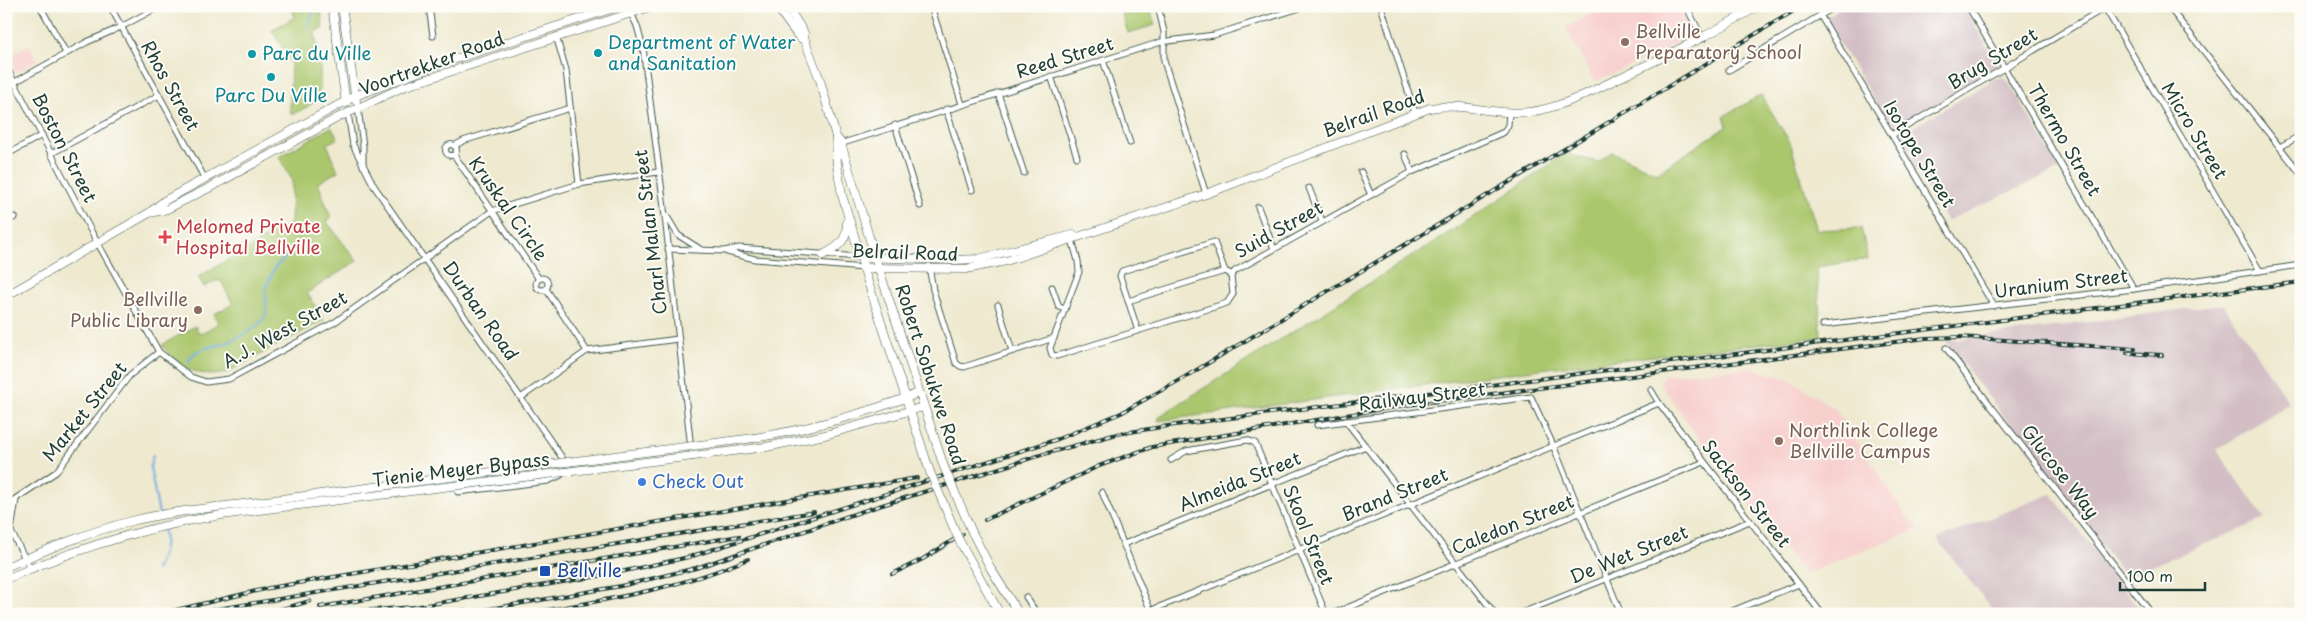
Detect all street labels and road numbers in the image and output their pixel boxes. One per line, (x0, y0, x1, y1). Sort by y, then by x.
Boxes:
street label: Brug Street (1942, 20, 2042, 95)
street label: Voortrekker Road (355, 24, 508, 101)
street label: Reed Street (1013, 29, 1117, 84)
street label: Rhos Street (135, 35, 207, 135)
street label: Micro Street (2156, 77, 2235, 184)
street label: Thermo Street (2022, 78, 2108, 201)
street label: Belrail Road (1319, 82, 1428, 143)
street label: Boston Street (26, 88, 104, 207)
street label: Isotope Street (1878, 94, 1963, 212)
street label: Charl Malan Street (626, 148, 673, 316)
street label: Kruskal Circle (463, 150, 555, 266)
street label: Suid Street (1229, 193, 1327, 264)
street label: Belrail Road (851, 236, 959, 267)
street label: Durban Road (437, 255, 526, 366)
street label: Uranium Street (1993, 261, 2129, 304)
street label: Robert Sobukwe Road (889, 280, 973, 469)
street label: A.J. West Street (217, 283, 352, 374)
street label: Market Street (35, 355, 133, 467)
street label: Railway Street (1357, 374, 1487, 417)
street label: Glucose Way (2016, 418, 2106, 524)
street label: Sackson Street (1696, 433, 1798, 553)
street label: Tienie Meyer Bypass (371, 444, 551, 493)
street label: Almeida Street (1174, 444, 1305, 517)
street label: Brand Street (1337, 460, 1451, 527)
street label: Skool Street (1277, 480, 1342, 589)
street label: Caledon Street (1447, 487, 1578, 560)
street label: De Wet Street (1565, 518, 1692, 590)

